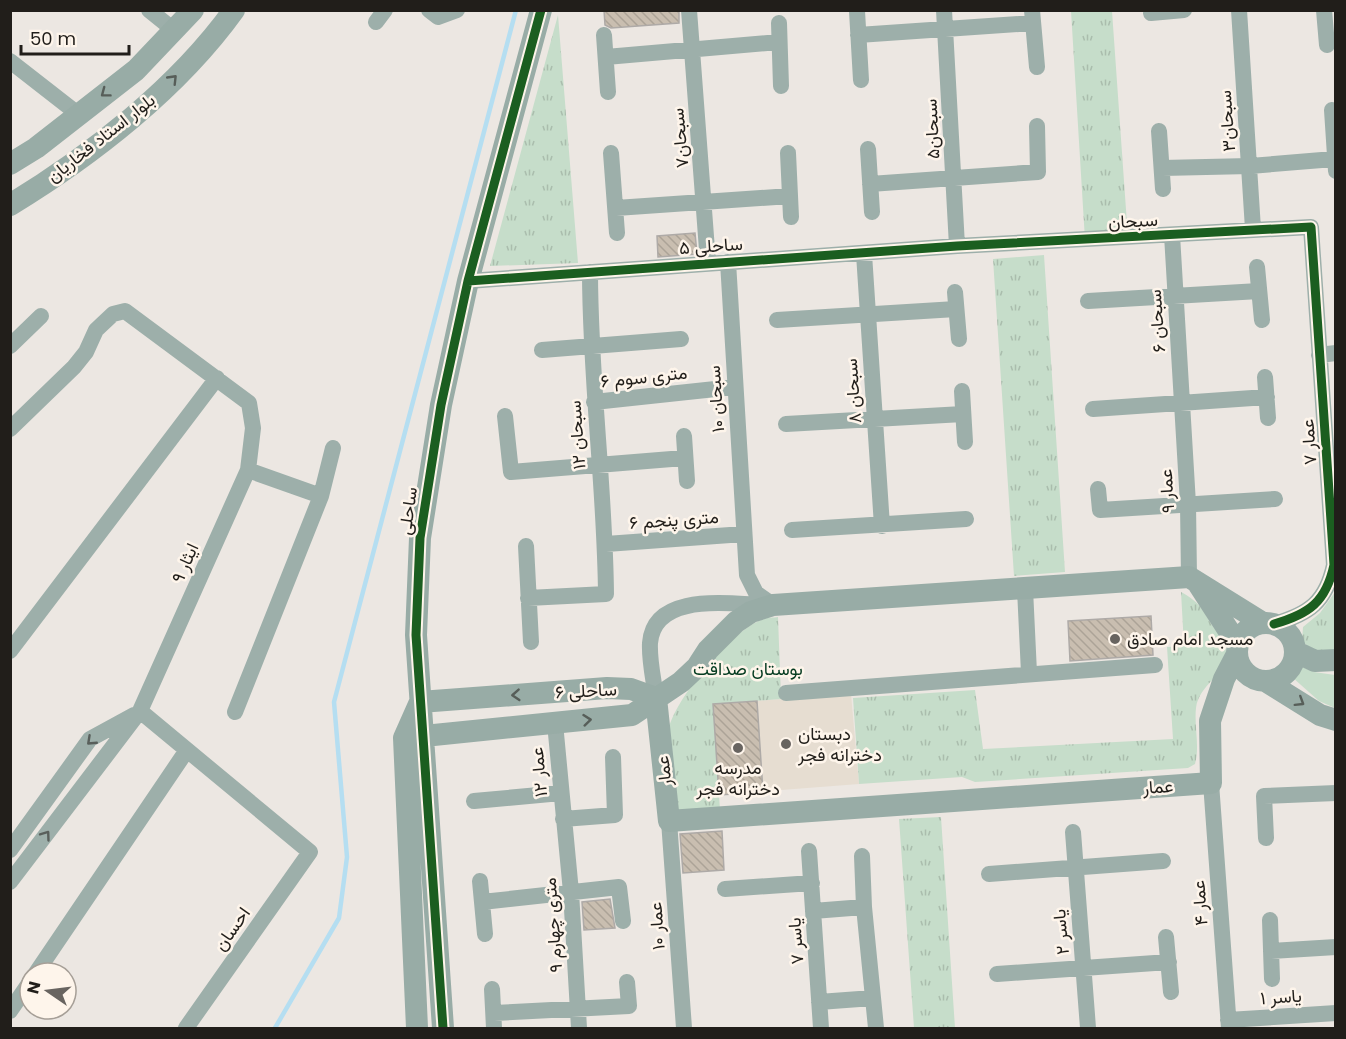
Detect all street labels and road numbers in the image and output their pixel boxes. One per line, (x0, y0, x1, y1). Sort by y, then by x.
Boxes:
street label: بلوار استاد فخاریان (41, 87, 160, 188)
street label: سبحان۳ (1212, 90, 1241, 153)
street label: سبحان۵ (917, 98, 946, 160)
street label: سبحان۷ (664, 107, 695, 169)
street label: سبحان (1108, 207, 1158, 234)
street label: ساحلی ۵ (678, 231, 744, 260)
street label: سبحان ۶ (1142, 289, 1171, 353)
street label: سبحان ۸ (838, 358, 867, 424)
street label: ۶ متری سوم (599, 360, 689, 393)
street label: سبحان ۱۰ (701, 365, 730, 433)
street label: سبحان ۱۲ (562, 400, 591, 470)
street label: عمار ۷ (1294, 418, 1323, 466)
street label: عمار ۹ (1153, 468, 1180, 514)
street label: ساحلی (392, 485, 423, 537)
street label: ۶ متری پنجم (628, 504, 719, 535)
street label: ایثار ۹ (165, 539, 204, 587)
street label: ساحلی ۶ (554, 676, 618, 705)
street label: عمار ۱۲ (524, 746, 553, 798)
street label: عمار (649, 755, 678, 789)
street label: عمار (1141, 773, 1174, 800)
street label: ۹ متری چهارم (537, 877, 568, 973)
street label: عمار ۴ (1185, 879, 1214, 927)
street label: عمار ۱۰ (642, 901, 671, 951)
street label: احسان (207, 902, 256, 956)
street label: یاسر ۲ (1046, 908, 1075, 956)
street label: یاسر ۷ (781, 917, 810, 965)
street label: یاسر ۱ (1259, 983, 1303, 1010)

